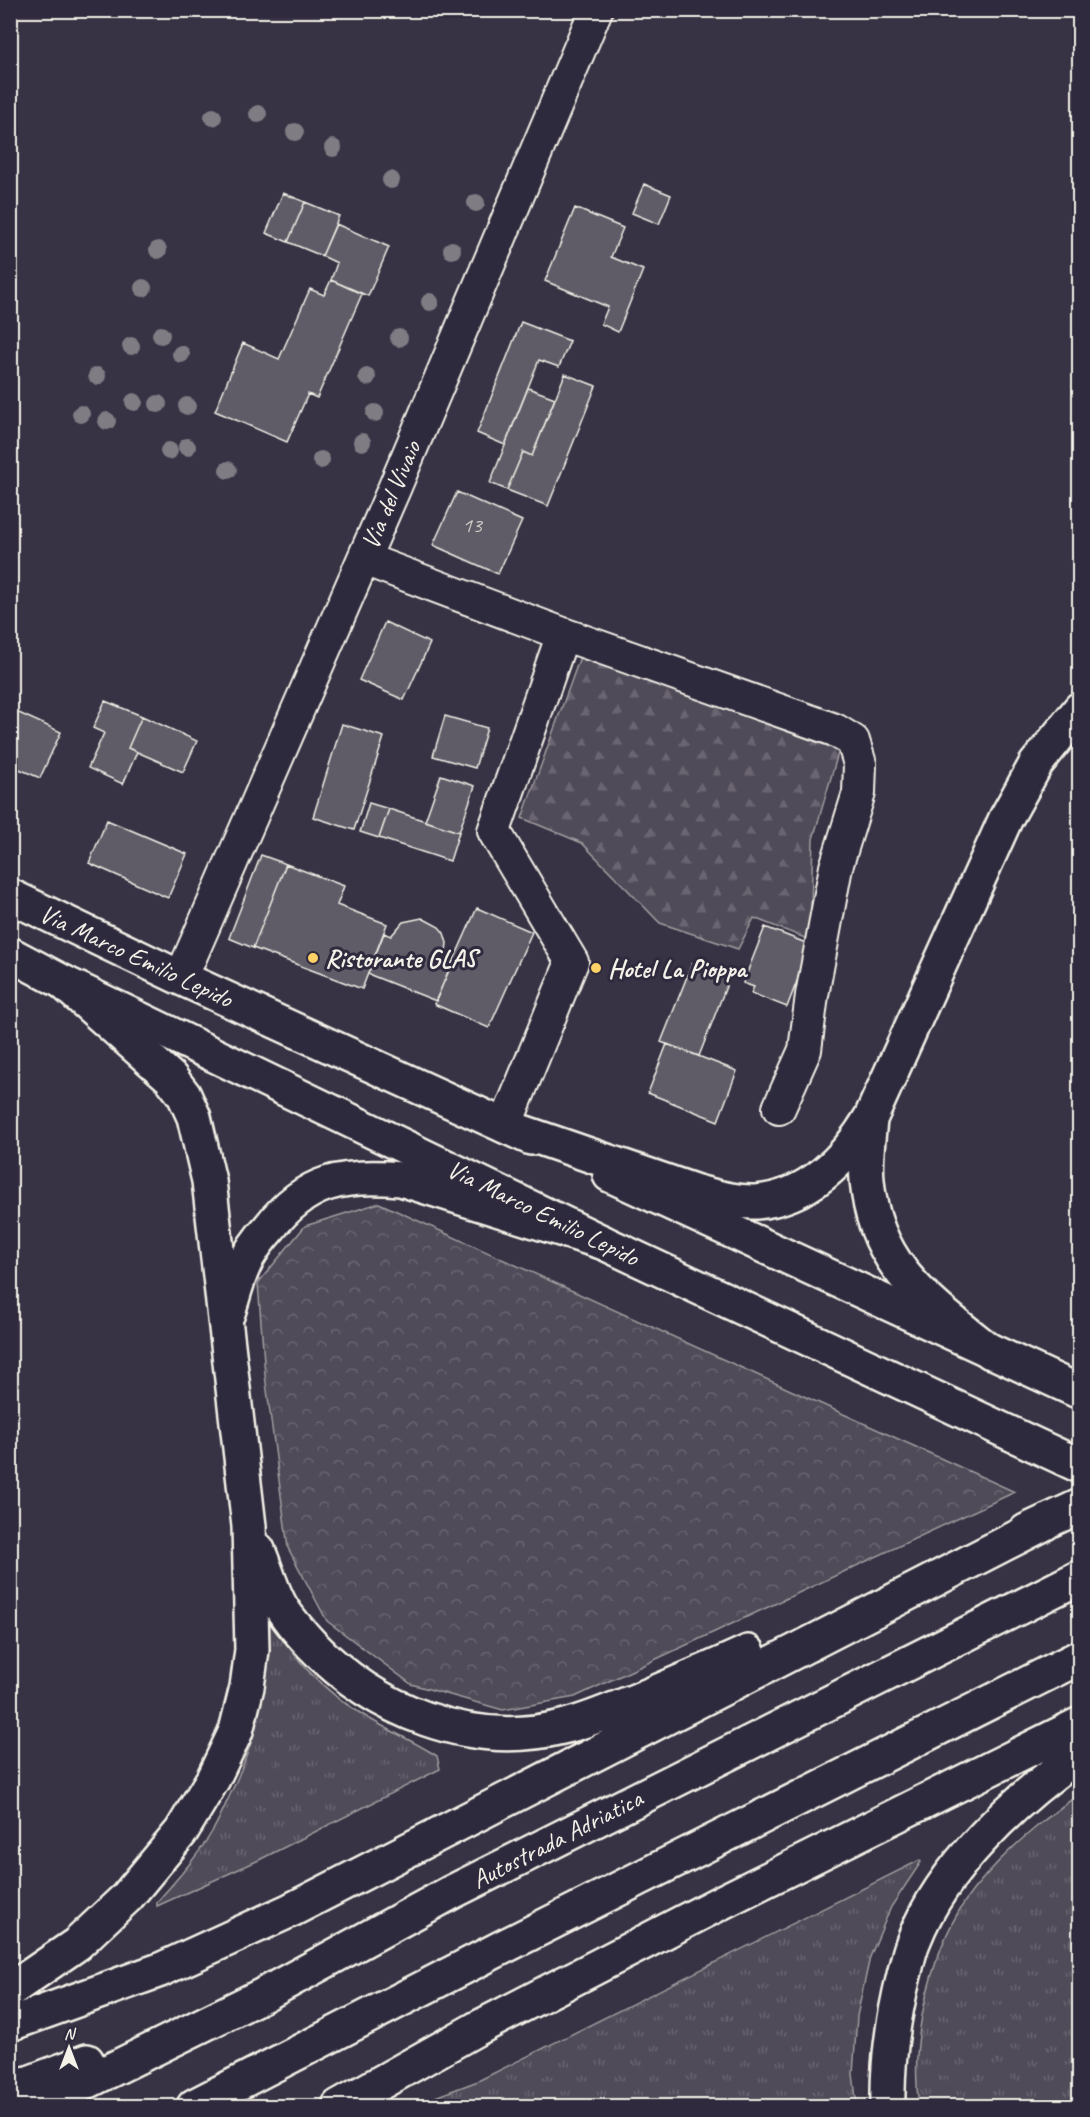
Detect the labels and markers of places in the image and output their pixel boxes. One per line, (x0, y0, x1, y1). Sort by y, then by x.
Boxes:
place label: Ristorante GLAS (325, 942, 481, 975)
marker: Ristorante GLAS (306, 951, 320, 965)
place label: Hotel La Pioppa (608, 952, 748, 985)
marker: Hotel La Pioppa (589, 961, 603, 975)

